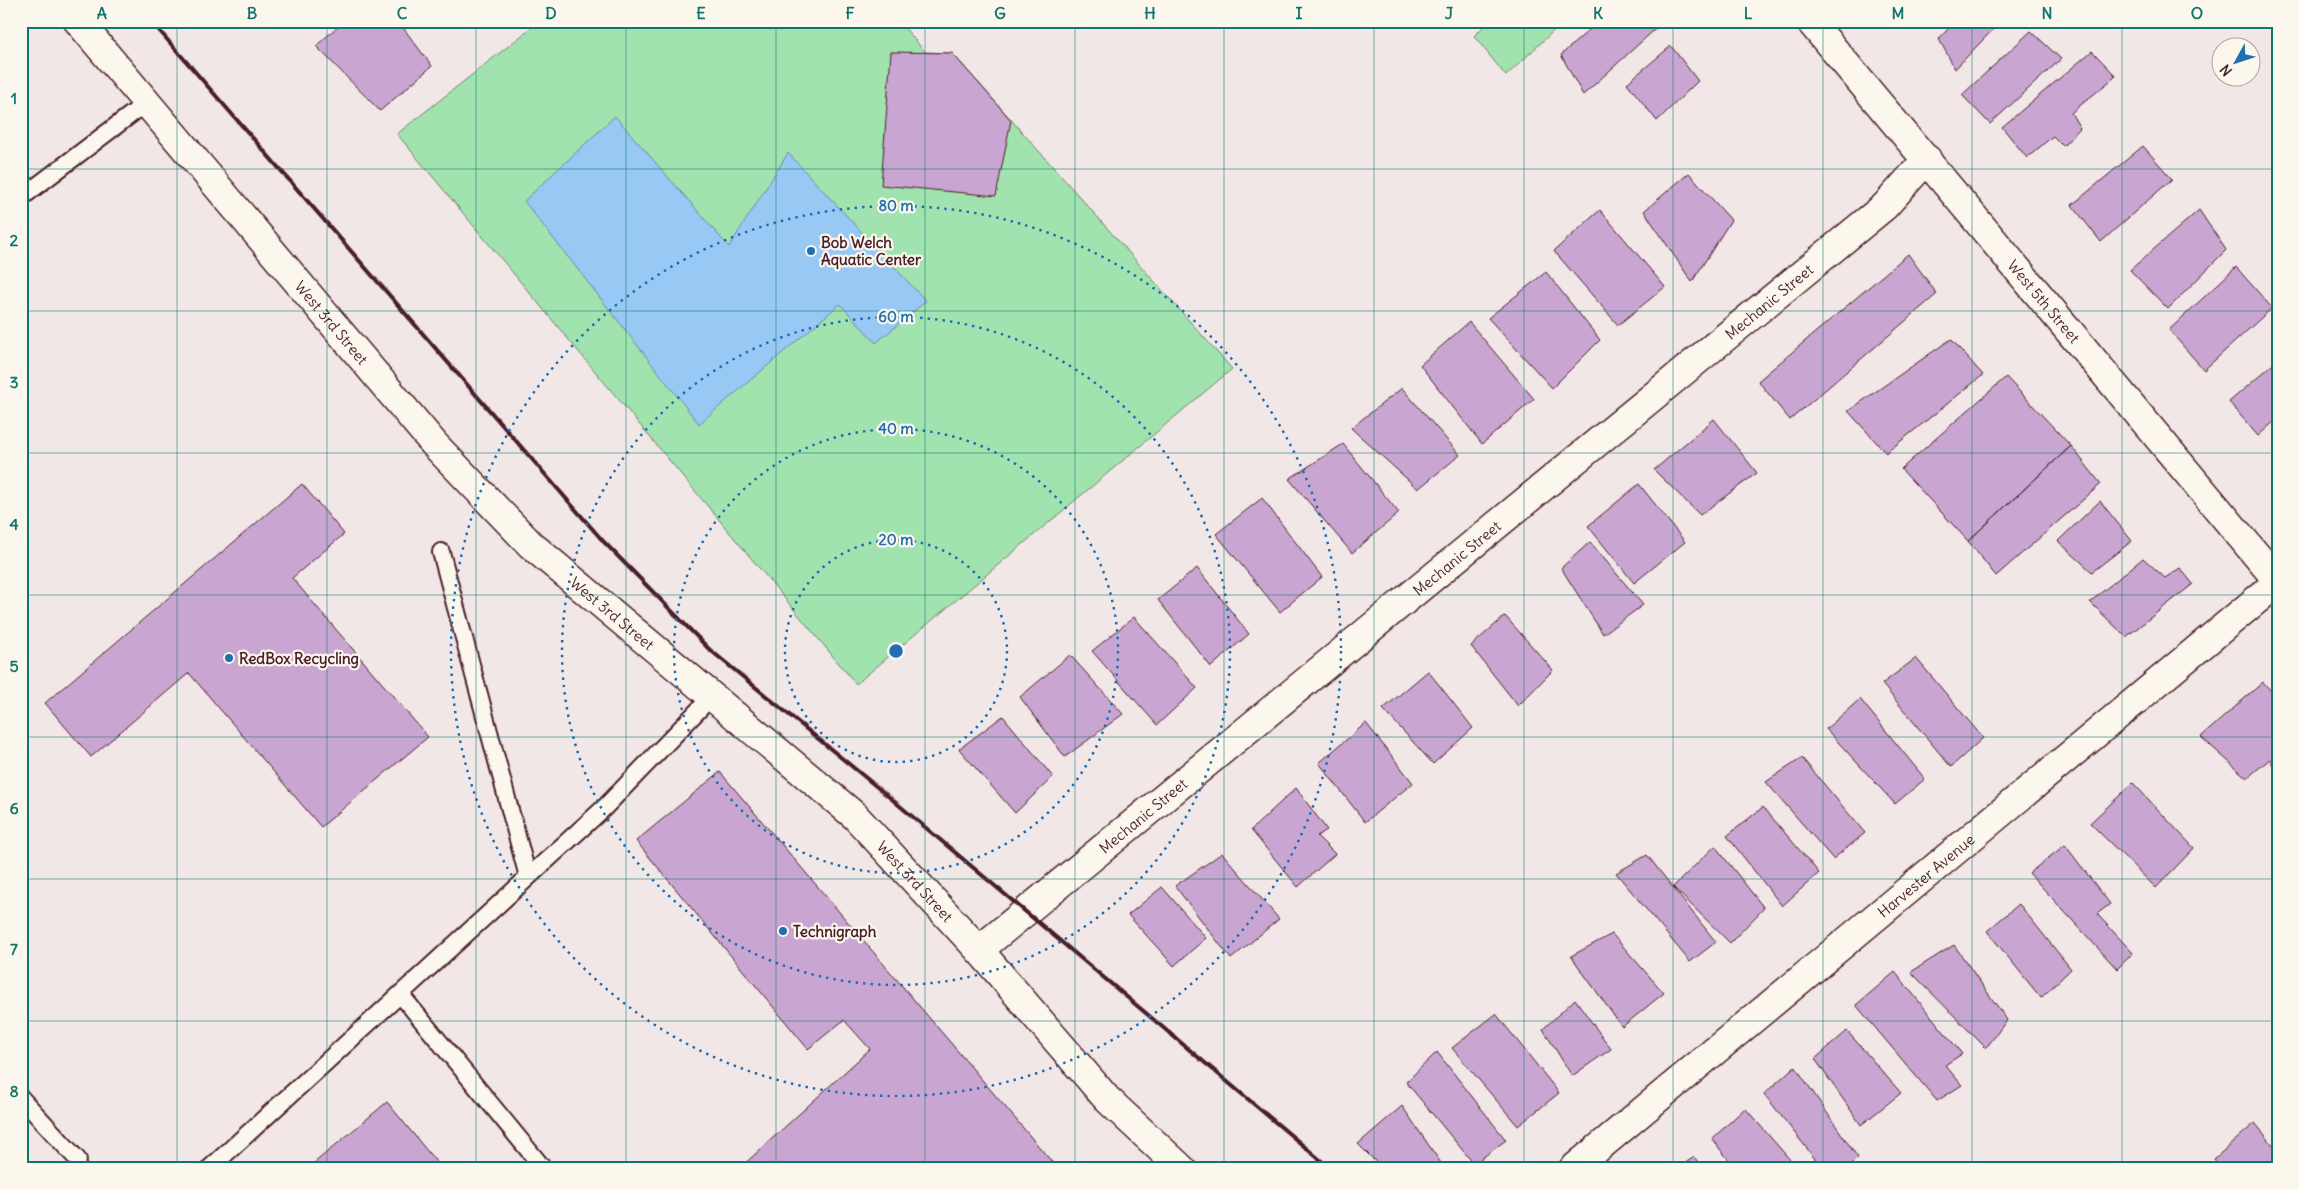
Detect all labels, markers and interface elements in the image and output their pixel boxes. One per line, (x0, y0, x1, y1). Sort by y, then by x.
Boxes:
text: A (97, 3, 107, 23)
text: B (247, 3, 258, 23)
text: C (397, 3, 408, 23)
text: D (545, 3, 557, 23)
text: E (696, 3, 706, 23)
text: F (845, 3, 855, 23)
text: G (994, 3, 1006, 23)
text: H (1144, 3, 1156, 23)
text: I (1296, 3, 1303, 23)
text: J (1445, 3, 1454, 23)
text: K (1593, 3, 1603, 23)
text: L (1744, 3, 1753, 23)
text: M (1892, 3, 1905, 23)
text: N (2041, 3, 2053, 23)
text: O (2191, 3, 2203, 23)
north arrow (2212, 38, 2262, 88)
text: N (2216, 61, 2236, 80)
text: 1 (11, 88, 17, 108)
text: 80 m (878, 196, 914, 215)
text: 2 (10, 230, 19, 250)
place label: Bob Welch Aquatic Center (821, 233, 922, 270)
marker: Bob Welch Aquatic Center (805, 245, 817, 257)
street label: West 5th Street (2004, 256, 2084, 347)
street label: Mechanic Street (1721, 260, 1817, 343)
street label: West 3rd Street (291, 277, 372, 368)
text: 60 m (878, 307, 914, 326)
text: 3 (9, 372, 19, 392)
text: 40 m (878, 419, 914, 438)
text: 4 (9, 514, 19, 534)
street label: Mechanic Street (1409, 516, 1505, 600)
text: 20 m (879, 530, 913, 549)
street label: West 3rd Street (567, 573, 658, 654)
centre of rings (887, 642, 905, 660)
place label: RedBox Recycling (239, 649, 359, 669)
marker: RedBox Recycling (223, 652, 235, 664)
text: 5 (9, 656, 19, 676)
street label: Mechanic Street (1095, 774, 1191, 857)
text: 6 (9, 798, 19, 818)
street label: Harvester Avenue (1873, 829, 1978, 921)
street label: West 3rd Street (873, 837, 957, 926)
place label: Technigraph (793, 922, 877, 942)
marker: Technigraph (777, 925, 789, 937)
text: 7 (10, 939, 18, 959)
text: 8 (9, 1081, 19, 1101)

